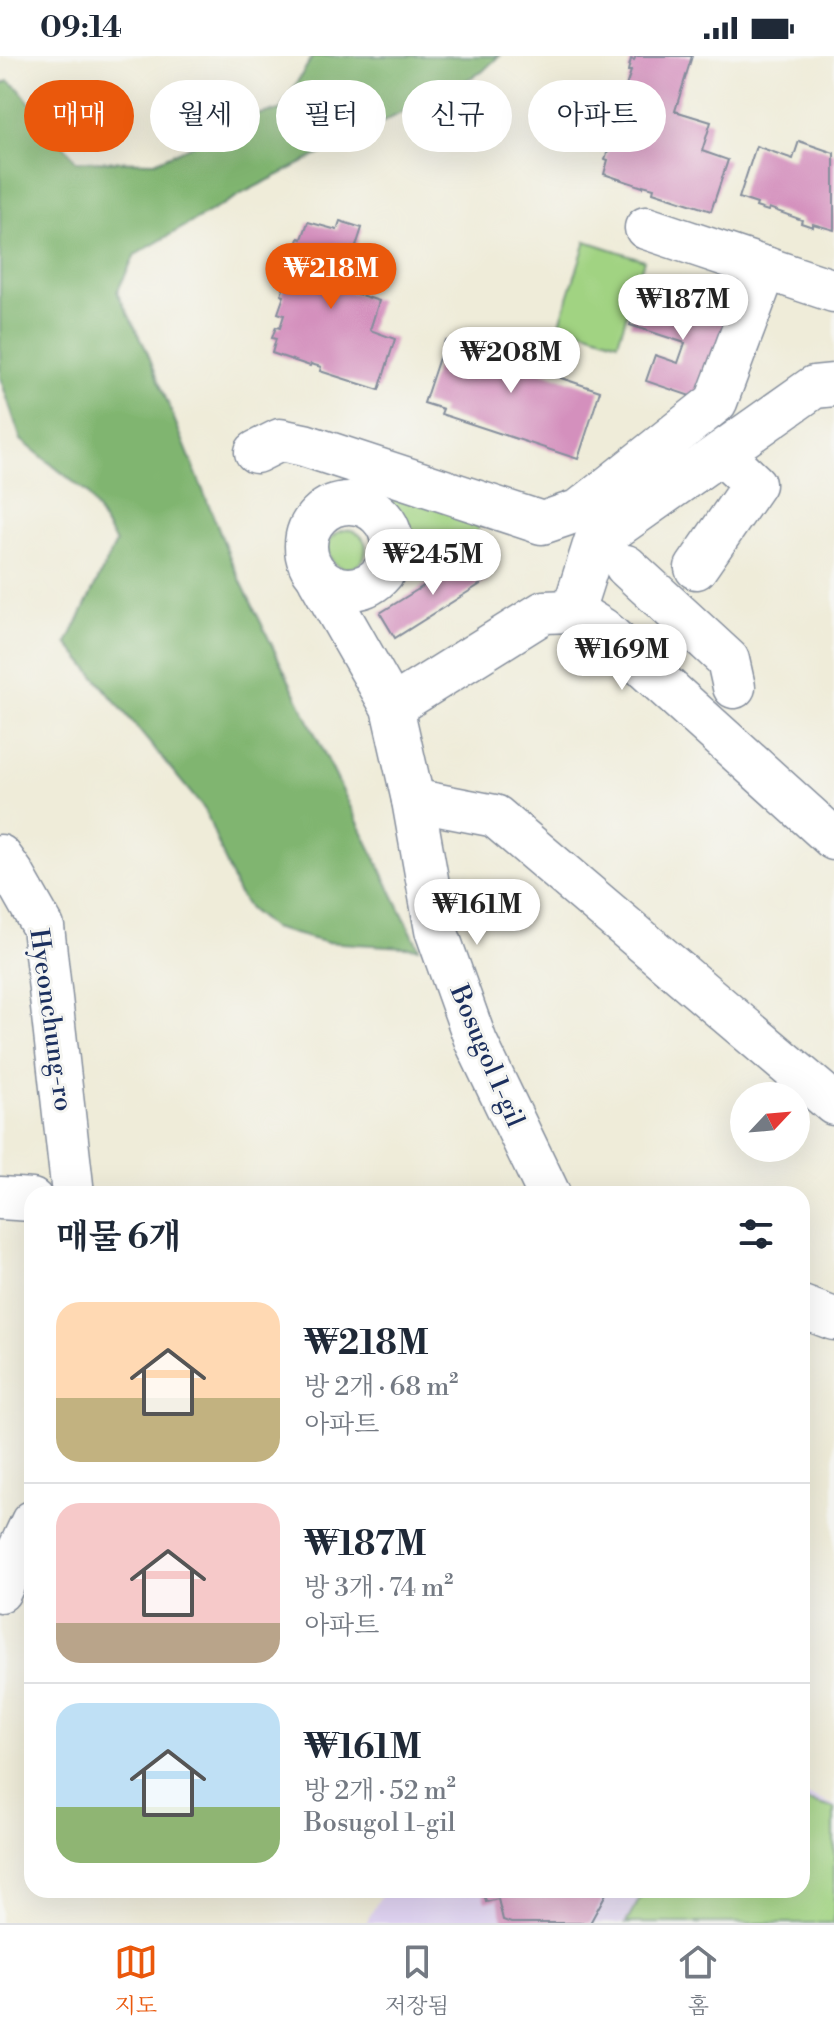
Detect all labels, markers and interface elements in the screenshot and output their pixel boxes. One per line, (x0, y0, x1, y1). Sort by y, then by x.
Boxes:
text: 09:14 (40, 9, 122, 47)
chip: 매매 (24, 80, 134, 152)
chip: 월세 (150, 80, 260, 152)
chip: 필터 (276, 80, 386, 152)
chip: 신규 (402, 80, 512, 152)
chip: 아파트 (528, 80, 666, 152)
pin: ₩218M (275, 243, 387, 311)
text: ₩218M (283, 253, 379, 285)
pin: ₩187M (627, 274, 739, 342)
text: ₩187M (636, 284, 730, 316)
pin: ₩208M (455, 327, 567, 395)
text: ₩208M (460, 337, 562, 369)
pin: ₩245M (377, 529, 489, 597)
text: ₩245M (383, 539, 483, 571)
pin: ₩169M (566, 624, 678, 692)
text: ₩169M (575, 634, 669, 666)
pin: ₩161M (421, 879, 533, 947)
text: ₩161M (432, 889, 522, 921)
street label: Hyeonchung-ro (22, 927, 80, 1113)
street label: Bosugol 1-gil (442, 979, 531, 1132)
north arrow (730, 1082, 810, 1162)
map controls (730, 1082, 810, 1162)
icon: filters (734, 1212, 778, 1256)
text: 매물 6개 (56, 1217, 181, 1259)
text: ₩218M (304, 1323, 429, 1365)
icon: home (120, 1334, 216, 1430)
text: 방 2개 · 68 m² (304, 1371, 458, 1403)
text: 아파트 (304, 1409, 379, 1441)
text: ₩187M (304, 1524, 426, 1566)
icon: home (120, 1535, 216, 1631)
text: 방 3개 · 74 m² (304, 1572, 453, 1604)
text: 아파트 (304, 1610, 379, 1642)
text: ₩161M (304, 1727, 421, 1769)
icon: home (120, 1735, 216, 1831)
text: 방 2개 · 52 m² (304, 1775, 456, 1807)
text: Bosugol 1-gil (304, 1807, 455, 1839)
tab: 지도 (114, 1940, 158, 2020)
tab: 저장됨 (385, 1940, 449, 2020)
tab: 홈 (676, 1940, 720, 2020)

